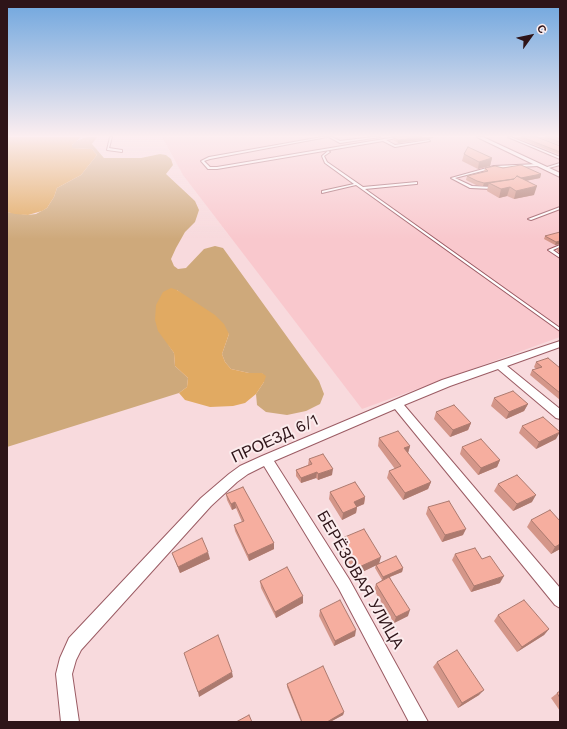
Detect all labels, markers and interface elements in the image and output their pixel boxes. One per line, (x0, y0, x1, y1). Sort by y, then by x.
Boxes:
north arrow (511, 16, 551, 56)
text: С (534, 22, 549, 36)
street label: ПРОЕЗД 6/1 (229, 411, 321, 467)
street label: БЕРЁЗОВАЯ УЛИЦА (313, 507, 407, 653)

